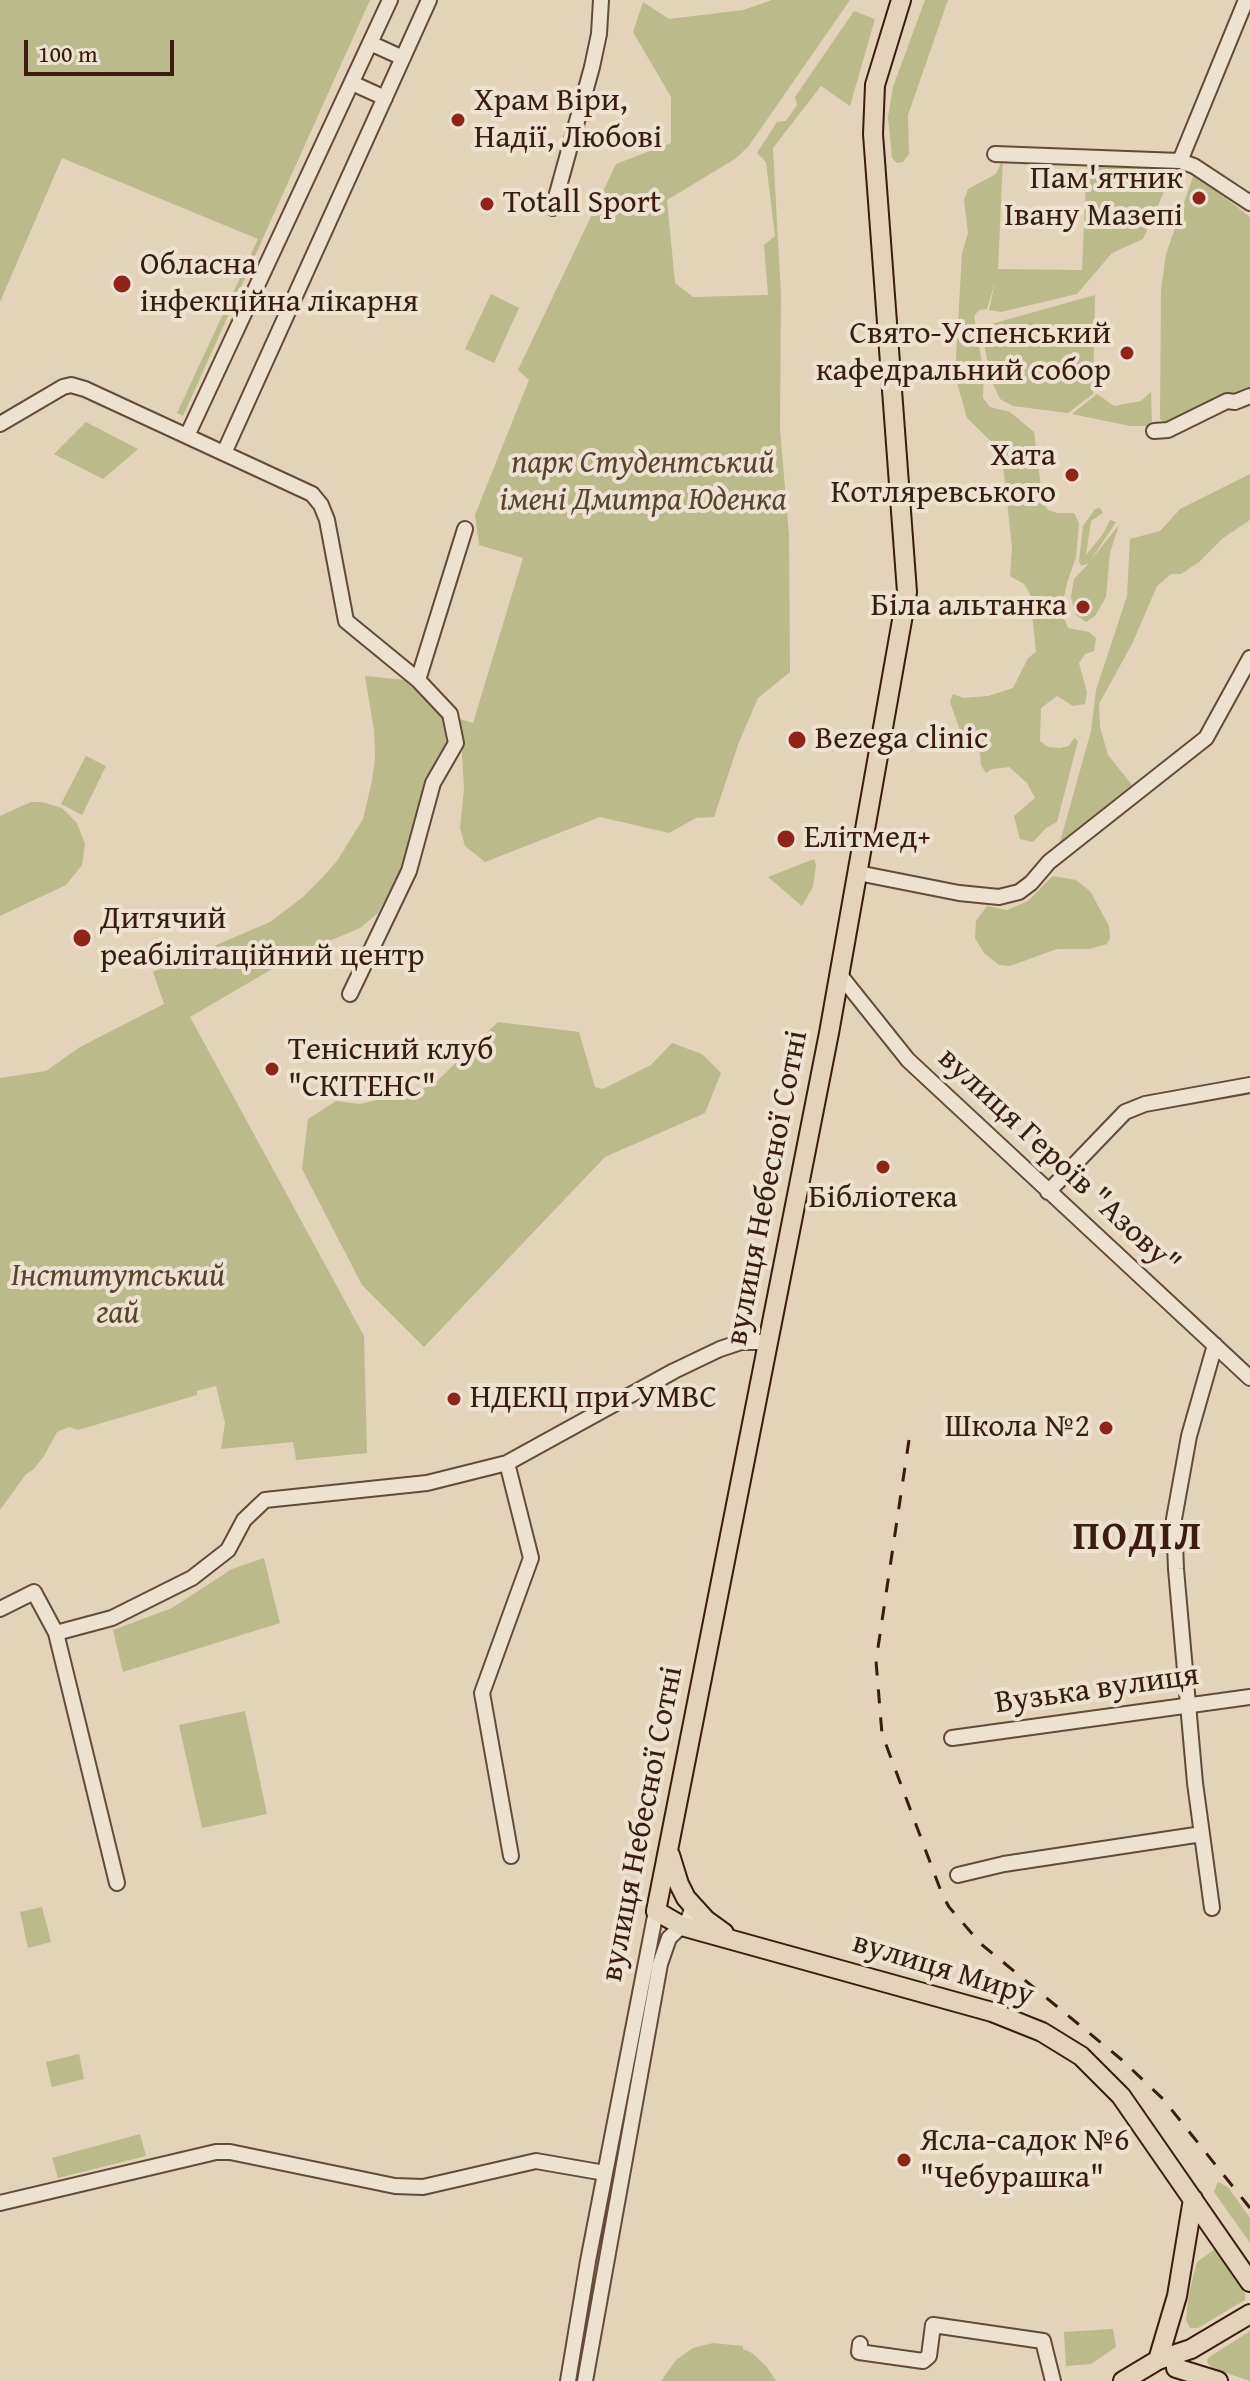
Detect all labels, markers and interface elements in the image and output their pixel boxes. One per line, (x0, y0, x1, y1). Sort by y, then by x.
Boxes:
scale bar (28, 24, 178, 74)
text: 100 m (38, 36, 98, 71)
place label: Храм Віри, Надії, Любові (474, 83, 662, 158)
marker: Храм Віри, Надії, Любові (449, 111, 467, 129)
place label: Пам'ятник Івану Мазепі (1004, 161, 1183, 236)
place label: Totall Sport (503, 185, 661, 223)
marker: Пам'ятник Івану Мазепі (1190, 189, 1208, 207)
marker: Totall Sport (478, 195, 496, 213)
place label: Обласна інфекційна лікарня (140, 247, 418, 322)
marker: Обласна інфекційна лікарня (111, 273, 133, 295)
place label: Свято-Успенський кафедральний собор (816, 316, 1111, 391)
marker: Свято-Успенський кафедральний собор (1118, 344, 1136, 362)
place label: Хата Котляревського (831, 438, 1056, 513)
park label: парк Студентський імені Дмитра Юденка (500, 445, 786, 520)
marker: Хата Котляревського (1063, 466, 1081, 484)
place label: Біла альтанка (871, 588, 1067, 626)
marker: Біла альтанка (1074, 598, 1092, 616)
place label: Bezega clinic (815, 721, 988, 759)
marker: Bezega clinic (786, 729, 808, 751)
place label: Елітмед+ (804, 820, 931, 858)
marker: Елітмед+ (775, 828, 797, 850)
place label: Дитячий реабілітаційний центр (100, 901, 425, 976)
marker: Дитячий реабілітаційний центр (71, 927, 93, 949)
street label: вулиця Небесної Сотні (719, 1027, 817, 1349)
place label: Тенісний клуб "СКІТЕНС" (288, 1032, 493, 1107)
street label: вулиця Героїв "Азову" (929, 1040, 1187, 1284)
marker: Тенісний клуб "СКІТЕНС" (263, 1060, 281, 1078)
marker: Бібліотека (874, 1158, 892, 1176)
place label: Бібліотека (809, 1180, 957, 1218)
park label: Інститутський гай (11, 1258, 225, 1333)
place label: НДЕКЦ при УМВС (470, 1380, 717, 1418)
marker: НДЕКЦ при УМВС (445, 1390, 463, 1408)
place label: Школа №2 (945, 1409, 1090, 1447)
marker: Школа №2 (1097, 1419, 1115, 1437)
district label: ПОДІЛ (1073, 1515, 1203, 1563)
street label: Вузька вулиця (993, 1657, 1201, 1723)
street label: вулиця Небесної Сотні (594, 1663, 692, 1985)
street label: вулиця Миру (848, 1924, 1038, 2016)
place label: Ясла-садок №6 "Чебурашка" (920, 2123, 1129, 2198)
marker: Ясла-садок №6 "Чебурашка" (895, 2151, 913, 2169)

